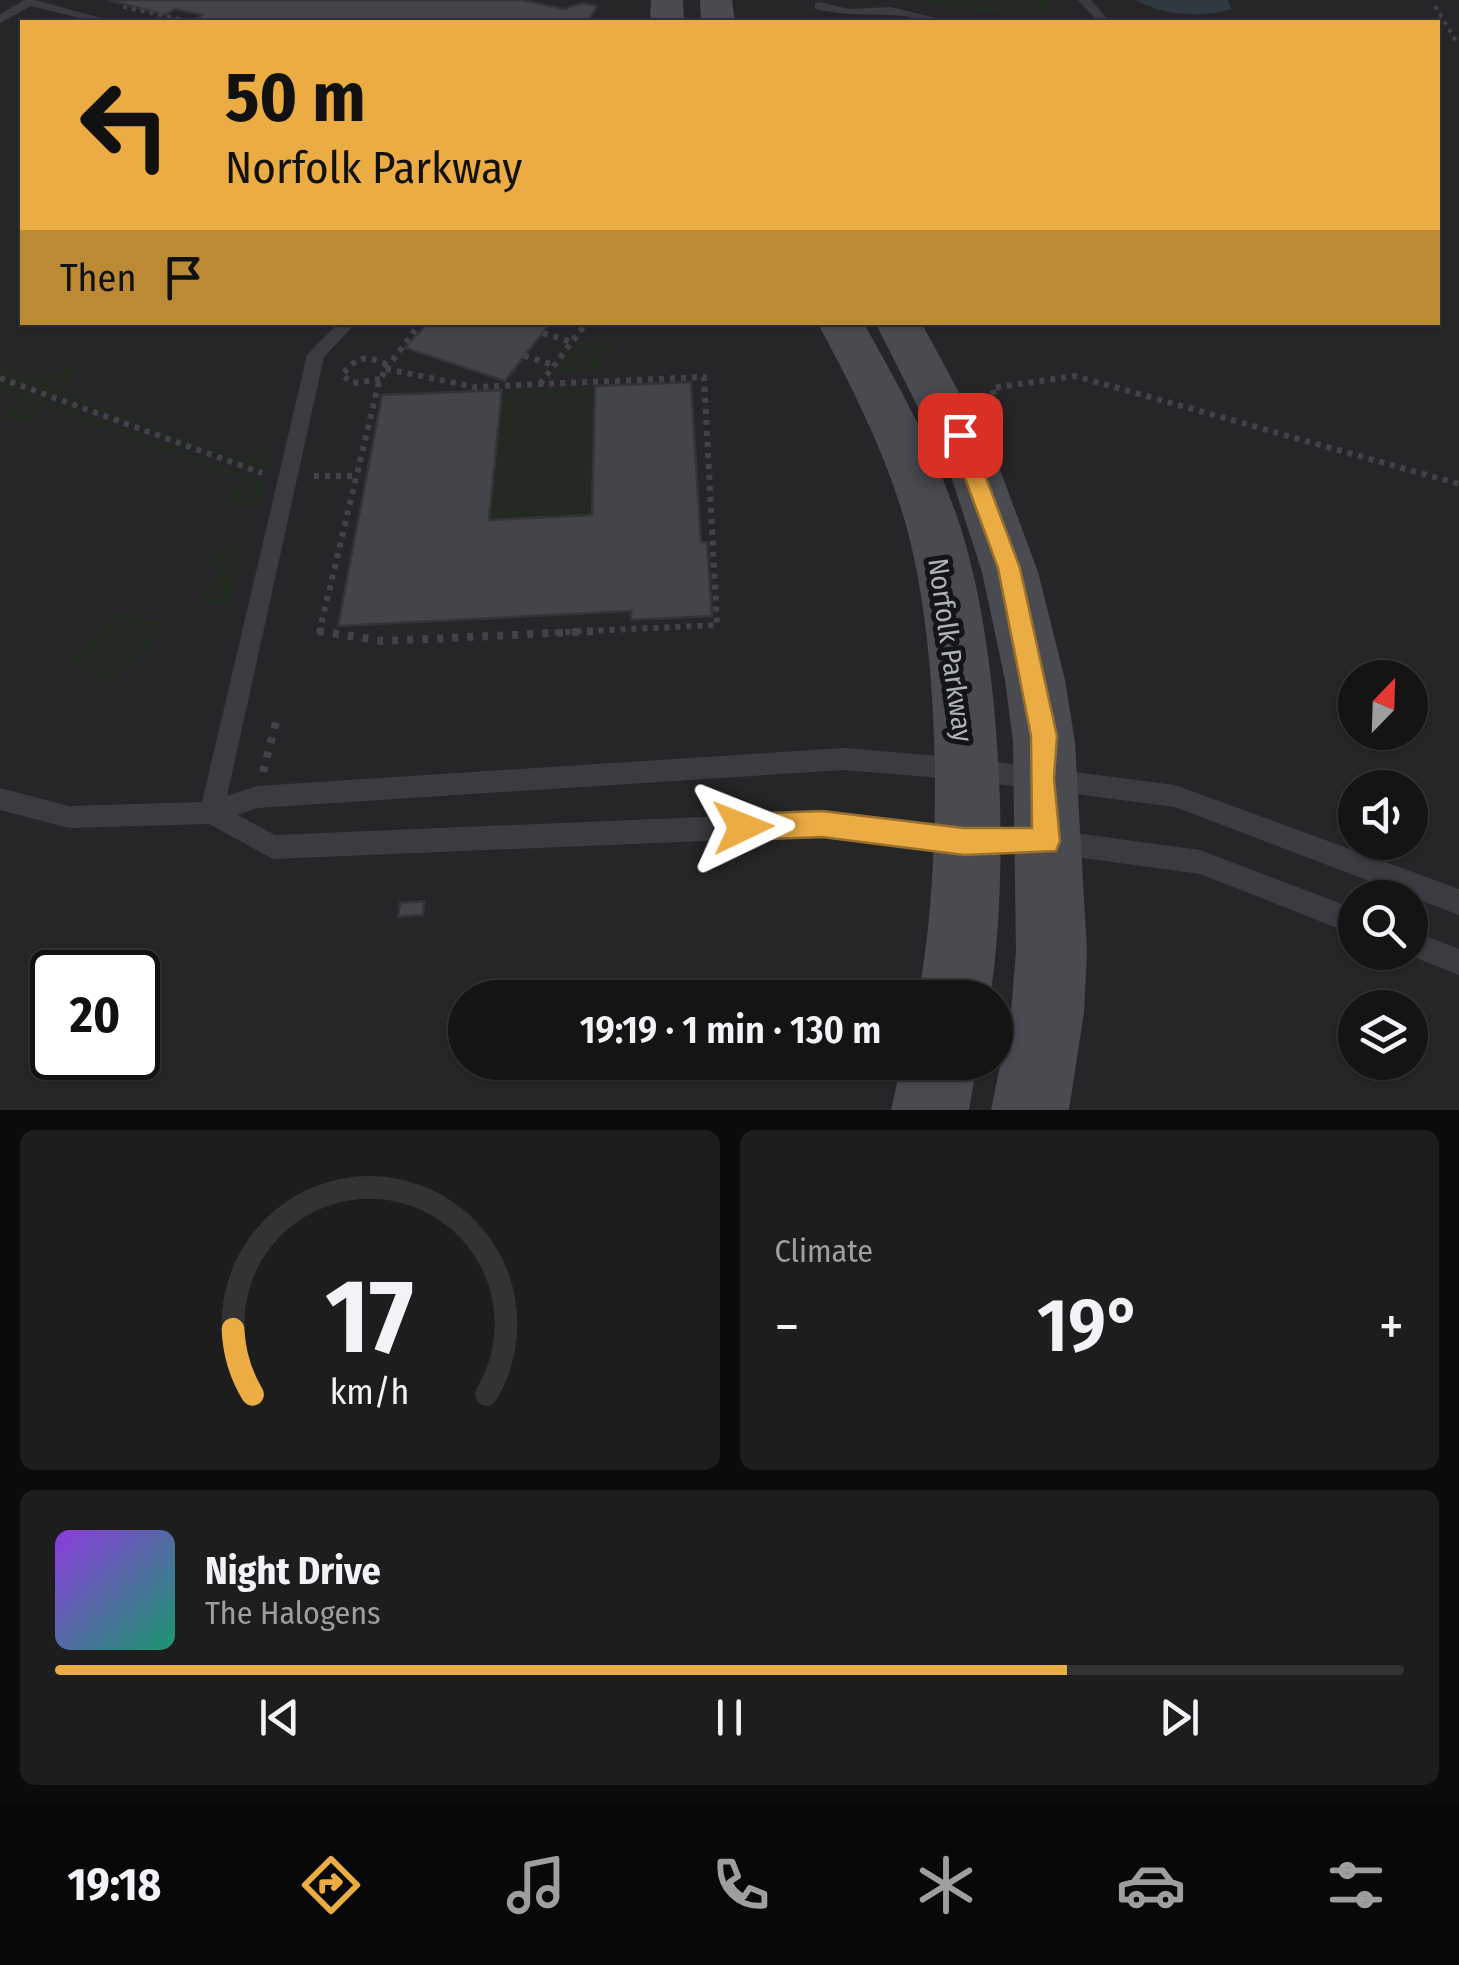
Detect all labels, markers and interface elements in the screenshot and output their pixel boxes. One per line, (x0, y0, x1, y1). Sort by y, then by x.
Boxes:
text: 50 m (225, 56, 366, 140)
icon: left (60, 60, 190, 190)
text: Norfolk Parkway (225, 141, 522, 195)
icon: arrive (156, 250, 211, 305)
text: Then (60, 255, 136, 301)
pin (918, 393, 1003, 478)
icon: arrive (933, 408, 988, 463)
street label: Norfolk Parkway (921, 556, 980, 744)
north arrow (1338, 660, 1428, 750)
map controls (1338, 660, 1428, 1080)
button: sound (1338, 770, 1428, 860)
position arrow (691, 775, 795, 879)
button: search (1338, 880, 1428, 970)
speed limit sign: 20 (30, 950, 160, 1080)
button: layers (1338, 990, 1428, 1080)
text: 19:19 · 1 min · 130 m (580, 1007, 881, 1053)
text: Climate (775, 1232, 873, 1270)
text: 17 (326, 1255, 414, 1380)
text: 19° (1037, 1281, 1141, 1371)
text: − (775, 1294, 799, 1360)
text: + (1379, 1294, 1404, 1360)
text: km/h (330, 1371, 410, 1413)
text: Night Drive (205, 1548, 381, 1594)
text: The Halogens (205, 1594, 381, 1632)
icon: previous (252, 1690, 307, 1745)
icon: pause (702, 1690, 757, 1745)
icon: next (1152, 1690, 1207, 1745)
icon: directions (296, 1850, 366, 1920)
icon: music (501, 1850, 571, 1920)
icon: phone (706, 1850, 776, 1920)
icon: climate (911, 1850, 981, 1920)
icon: car (1116, 1850, 1186, 1920)
icon: filters (1321, 1850, 1391, 1920)
text: 19:18 (68, 1858, 161, 1912)

